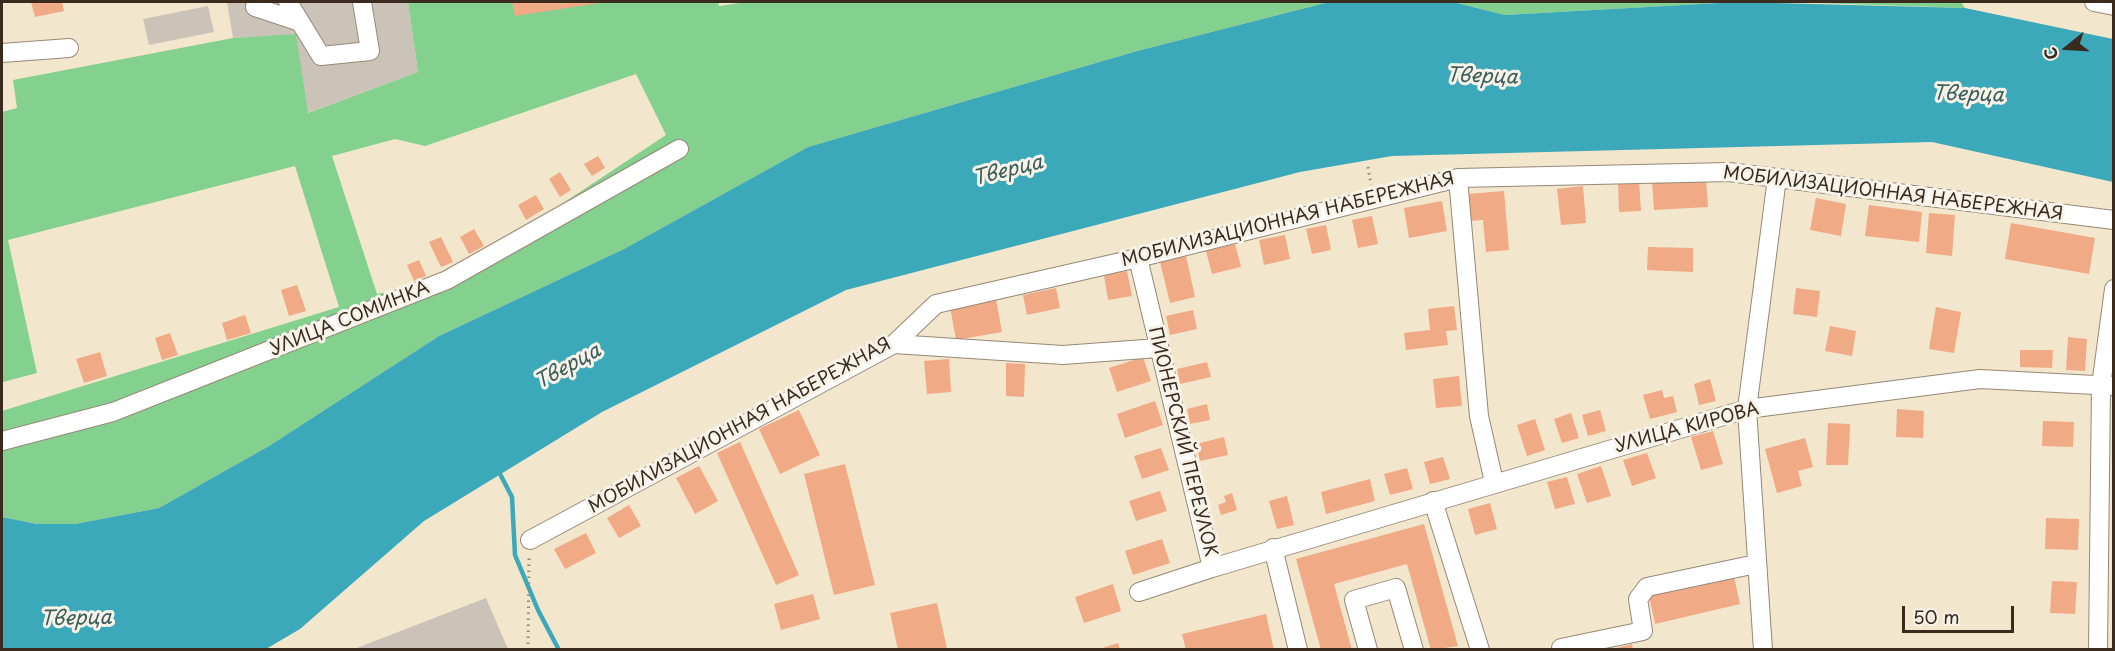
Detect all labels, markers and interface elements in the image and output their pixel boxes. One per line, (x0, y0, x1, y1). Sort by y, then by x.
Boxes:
north arrow (2037, 18, 2097, 78)
text: С (2037, 44, 2063, 63)
water label: Тверца (1446, 64, 1518, 90)
water label: Тверца (1932, 82, 2004, 108)
water label: Тверца (970, 151, 1046, 191)
street label: МОБИЛИЗАЦИОННАЯ НАБЕРЕЖНАЯ (1722, 162, 2064, 226)
street label: МОБИЛИЗАЦИОННАЯ НАБЕРЕЖНАЯ (1119, 168, 1457, 272)
street label: УЛИЦА СОМИНКА (267, 277, 433, 361)
street label: ПИОНЕРСКИЙ ПЕРЕУЛОК (1143, 325, 1221, 559)
street label: МОБИЛИЗАЦИОННАЯ НАБЕРЕЖНАЯ (585, 334, 895, 518)
water label: Тверца (531, 339, 605, 395)
street label: УЛИЦА КИРОВА (1613, 398, 1761, 458)
scale bar (1905, 594, 2018, 632)
text: 50 m (1913, 603, 1960, 630)
water label: Тверца (40, 606, 112, 632)

